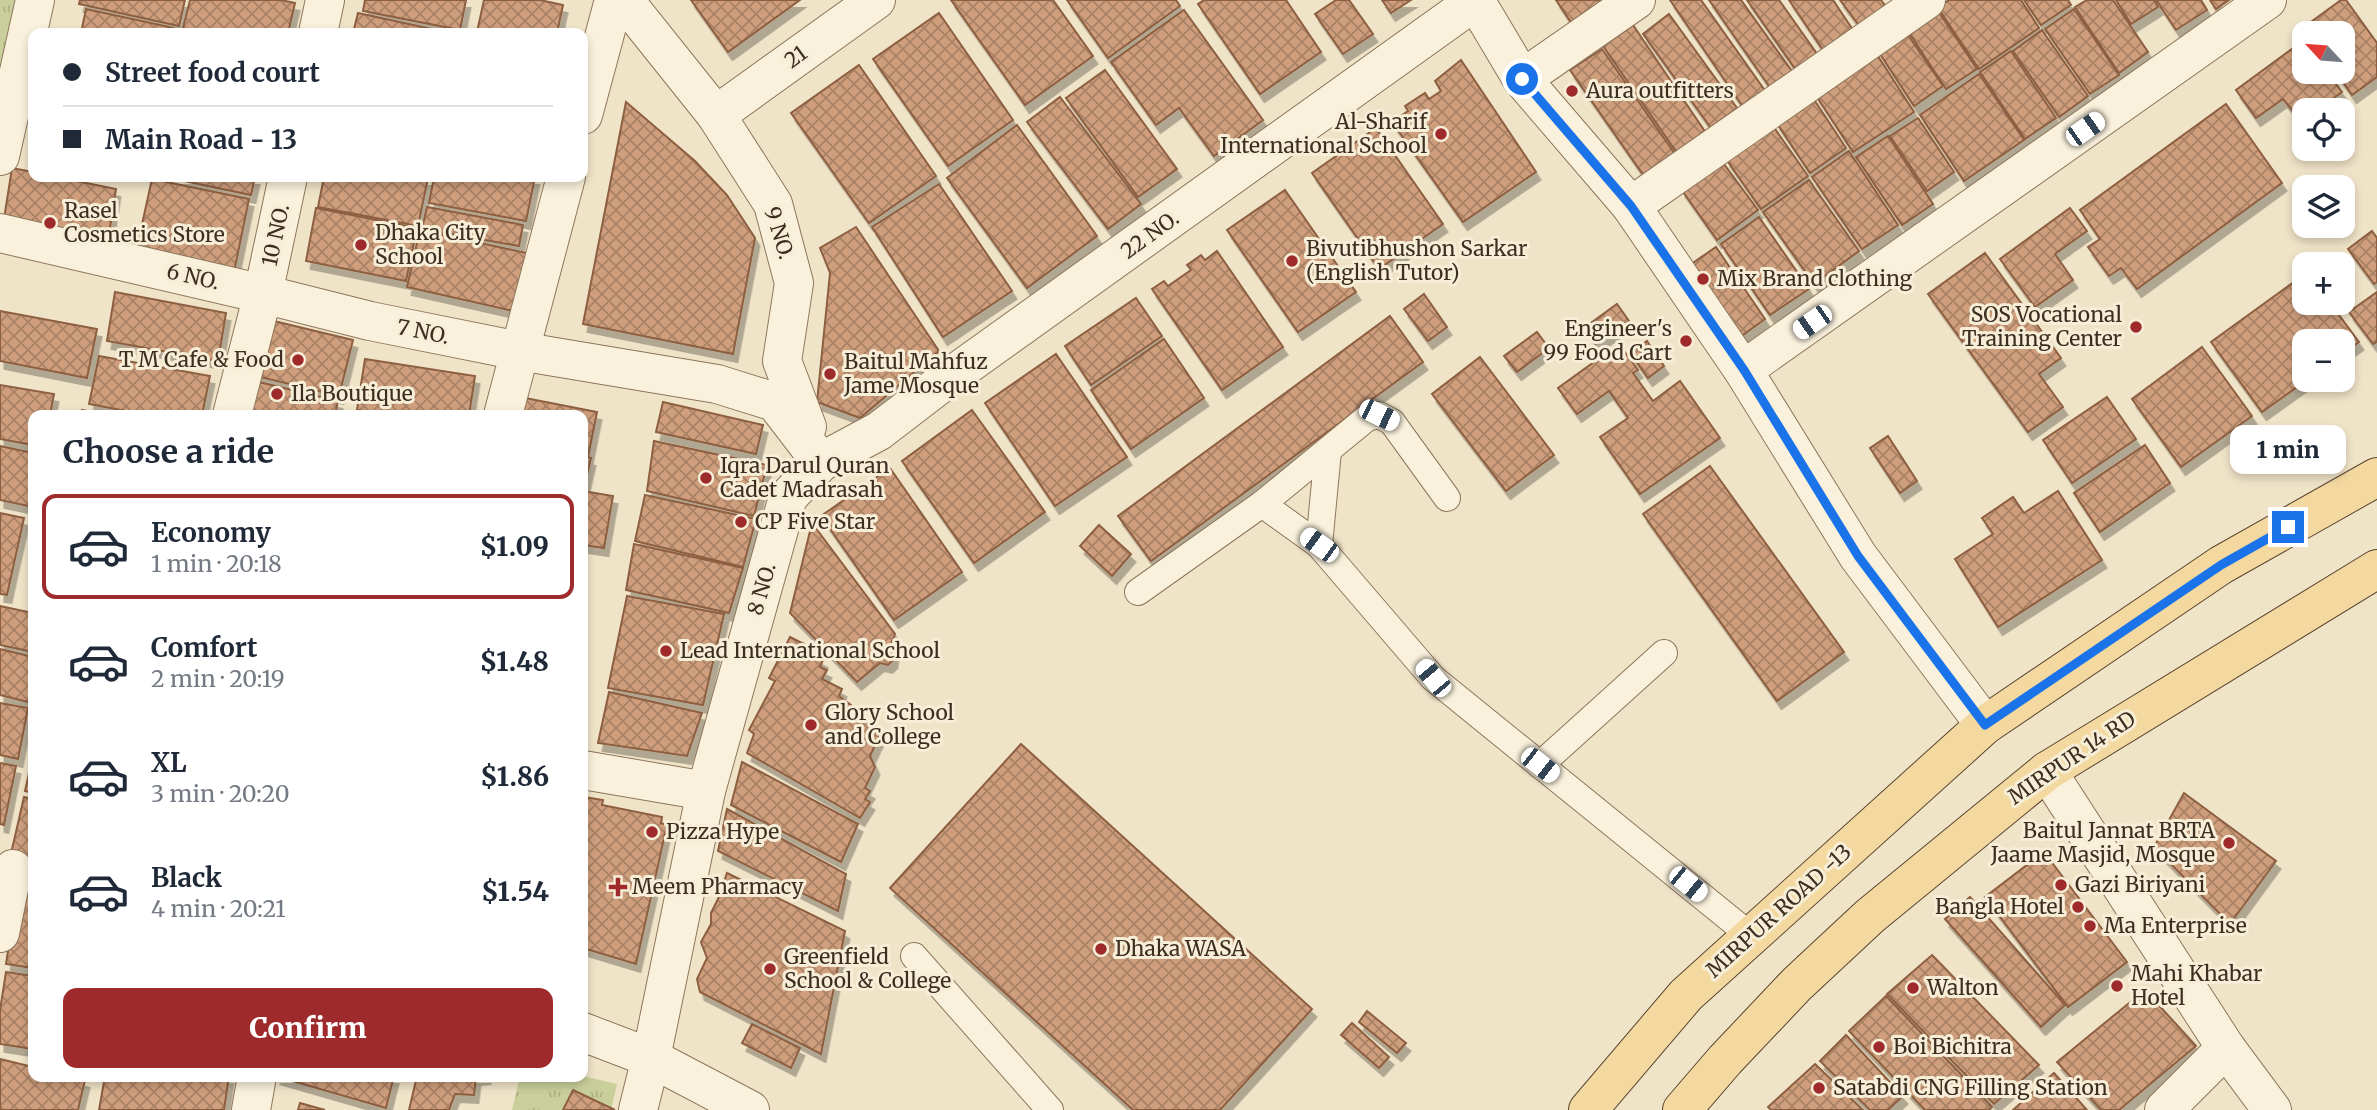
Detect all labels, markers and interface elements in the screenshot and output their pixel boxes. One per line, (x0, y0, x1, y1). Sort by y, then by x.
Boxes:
north arrow (2292, 21, 2356, 84)
map controls (2292, 21, 2355, 392)
street label: 21 (779, 39, 812, 74)
text: Street food court (105, 56, 320, 89)
route start (1506, 63, 1538, 95)
place label: Aura outfitters (1585, 77, 1734, 104)
marker: Aura outfitters (1564, 83, 1580, 99)
button: locate (2292, 98, 2355, 161)
place label: Al-Sharif International School (1220, 108, 1428, 159)
car (2062, 108, 2109, 150)
text: Main Road - 13 (105, 123, 297, 156)
marker: Al-Sharif International School (1433, 126, 1449, 142)
button: layers (2292, 175, 2355, 238)
place label: Rasel Cosmetics Store (64, 197, 225, 248)
street label: 10 NO. (256, 201, 295, 268)
street label: 9 NO. (759, 203, 800, 262)
street label: 22 NO. (1115, 204, 1184, 265)
marker: Rasel Cosmetics Store (42, 215, 58, 231)
place label: Dhaka City School (375, 219, 486, 270)
place label: Bivutibhushon Sarkar (English Tutor) (1306, 235, 1527, 286)
marker: Dhaka City School (353, 237, 369, 253)
button: + (2292, 252, 2355, 315)
marker: Bivutibhushon Sarkar (English Tutor) (1284, 253, 1300, 269)
street label: 6 NO. (164, 257, 222, 296)
place label: Mix Brand clothing (1717, 265, 1913, 292)
marker: Mix Brand clothing (1695, 271, 1711, 287)
car (1789, 301, 1836, 343)
place label: SOS Vocational Training Center (1962, 301, 2122, 352)
street label: 7 NO. (395, 313, 452, 350)
place label: Engineer's 99 Food Cart (1544, 315, 1672, 366)
marker: SOS Vocational Training Center (2128, 319, 2144, 335)
button: − (2292, 329, 2355, 392)
marker: Engineer's 99 Food Cart (1678, 333, 1694, 349)
place label: T M Cafe & Food (119, 346, 284, 373)
place label: Baitul Mahfuz Jame Mosque (843, 348, 988, 399)
marker: T M Cafe & Food (290, 352, 306, 368)
marker: Baitul Mahfuz Jame Mosque (822, 366, 838, 382)
place label: Ila Boutique (291, 380, 413, 407)
marker: Ila Boutique (269, 386, 285, 402)
car (1356, 396, 1403, 434)
callout: 1 min (2230, 426, 2346, 475)
text: Choose a ride (63, 432, 274, 472)
text: 1 min (2256, 435, 2320, 464)
place label: Iqra Darul Quran Cadet Madrasah (720, 452, 889, 503)
marker: Iqra Darul Quran Cadet Madrasah (698, 470, 714, 486)
place label: CP Five Star (755, 508, 875, 535)
route end (2272, 511, 2304, 543)
marker: CP Five Star (733, 514, 749, 530)
icon: car (67, 515, 130, 578)
text: Economy (151, 516, 271, 549)
car (1296, 524, 1343, 566)
text: $1.09 (480, 530, 549, 563)
text: 1 min · 20:18 (151, 549, 282, 578)
street label: 8 NO. (741, 560, 782, 618)
icon: car (67, 630, 130, 693)
text: Comfort (151, 631, 257, 664)
place label: Lead International School (680, 637, 941, 664)
marker: Lead International School (658, 643, 674, 659)
text: $1.48 (480, 645, 549, 678)
car (1412, 655, 1455, 701)
text: 2 min · 20:19 (151, 664, 285, 693)
place label: Glory School and College (825, 699, 955, 750)
street label: MIRPUR 14 RD (2003, 705, 2141, 810)
marker: Glory School and College (803, 717, 819, 733)
car (1517, 744, 1564, 786)
icon: car (67, 745, 130, 808)
text: XL (151, 746, 187, 779)
text: $1.86 (480, 760, 549, 793)
text: 3 min · 20:20 (151, 779, 290, 808)
place label: Baitul Jannat BRTA Jaame Masjid, Mosque (1990, 817, 2215, 868)
place label: Pizza Hype (666, 818, 779, 845)
marker: Pizza Hype (644, 824, 660, 840)
marker: Baitul Jannat BRTA Jaame Masjid, Mosque (2221, 835, 2237, 851)
street label: MIRPUR ROAD -13 (1700, 838, 1857, 983)
icon: car (67, 860, 130, 923)
text: Black (151, 861, 222, 894)
car (1666, 863, 1711, 905)
place label: Gazi Biriyani (2075, 871, 2206, 898)
place label: Meem Pharmacy (632, 873, 804, 900)
text: $1.54 (481, 875, 549, 908)
marker: Gazi Biriyani (2053, 877, 2069, 893)
marker: Meem Pharmacy (610, 879, 626, 895)
place label: Bangla Hotel (1935, 893, 2064, 920)
text: 4 min · 20:21 (151, 894, 286, 923)
marker: Bangla Hotel (2070, 899, 2086, 915)
place label: Ma Enterprise (2104, 912, 2247, 939)
marker: Ma Enterprise (2082, 918, 2098, 934)
place label: Dhaka WASA (1115, 935, 1246, 962)
marker: Dhaka WASA (1093, 941, 1109, 957)
place label: Greenfield School & College (784, 943, 951, 994)
place label: Mahi Khabar Hotel (2131, 960, 2262, 1011)
marker: Greenfield School & College (762, 961, 778, 977)
place label: Walton (1926, 974, 1999, 1001)
marker: Mahi Khabar Hotel (2109, 978, 2125, 994)
marker: Walton (1905, 980, 1921, 996)
button: Confirm (63, 988, 553, 1068)
place label: Boi Bichitra (1893, 1033, 2012, 1060)
marker: Boi Bichitra (1871, 1039, 1887, 1055)
place label: Satabdi CNG Filling Station (1833, 1074, 2108, 1101)
marker: Satabdi CNG Filling Station (1811, 1080, 1827, 1096)

